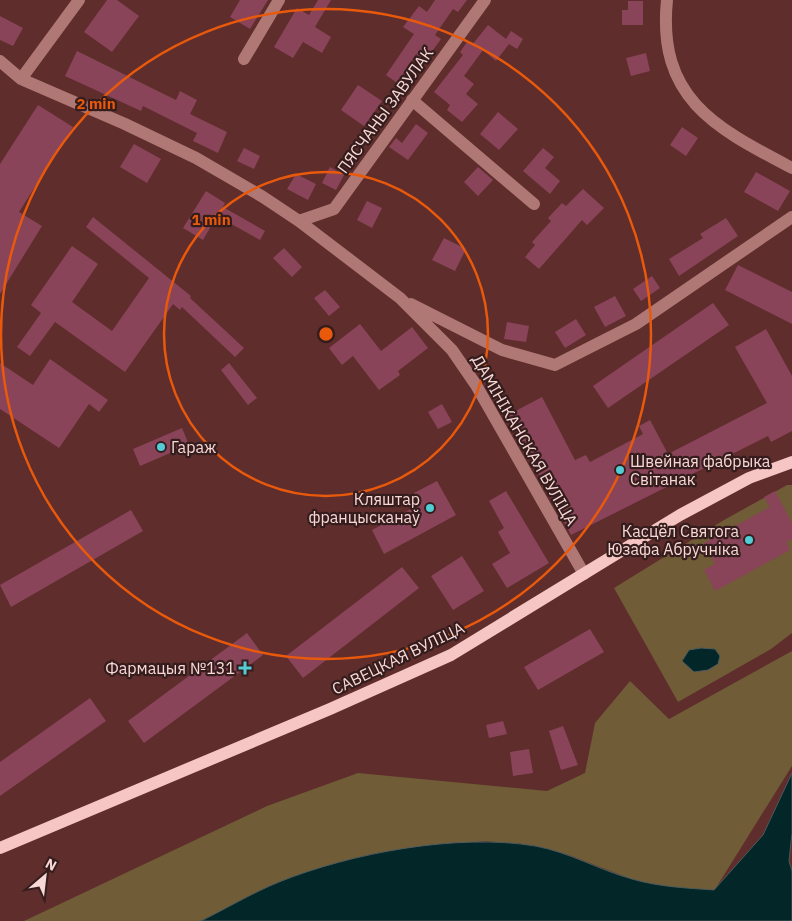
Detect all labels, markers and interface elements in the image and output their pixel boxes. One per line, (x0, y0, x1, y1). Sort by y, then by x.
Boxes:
street label: ПЯСЧАНЫ ЗАВУЛАК (332, 43, 438, 177)
text: 2 min (76, 94, 116, 113)
text: 1 min (191, 210, 231, 229)
centre of rings (317, 325, 335, 343)
street label: ДАМІНІКАНСКАЯ ВУЛІЦА (468, 351, 582, 529)
place label: Гараж (171, 437, 216, 457)
marker: Гараж (155, 441, 167, 453)
place label: Швейная фабрыка Світанак (630, 451, 771, 489)
marker: Швейная фабрыка Світанак (614, 464, 626, 476)
place label: Кляштар францысканаў (308, 489, 420, 527)
marker: Кляштар францысканаў (424, 502, 436, 514)
place label: Касцёл Святога Юзафа Абручніка (607, 521, 739, 559)
marker: Касцёл Святога Юзафа Абручніка (743, 534, 755, 546)
street label: САВЕЦКАЯ ВУЛІЦА (329, 617, 467, 699)
place label: Фармацыя №131 (105, 658, 235, 678)
marker: Фармацыя №131 (239, 662, 251, 674)
north arrow (20, 851, 70, 901)
text: N (42, 854, 60, 875)

